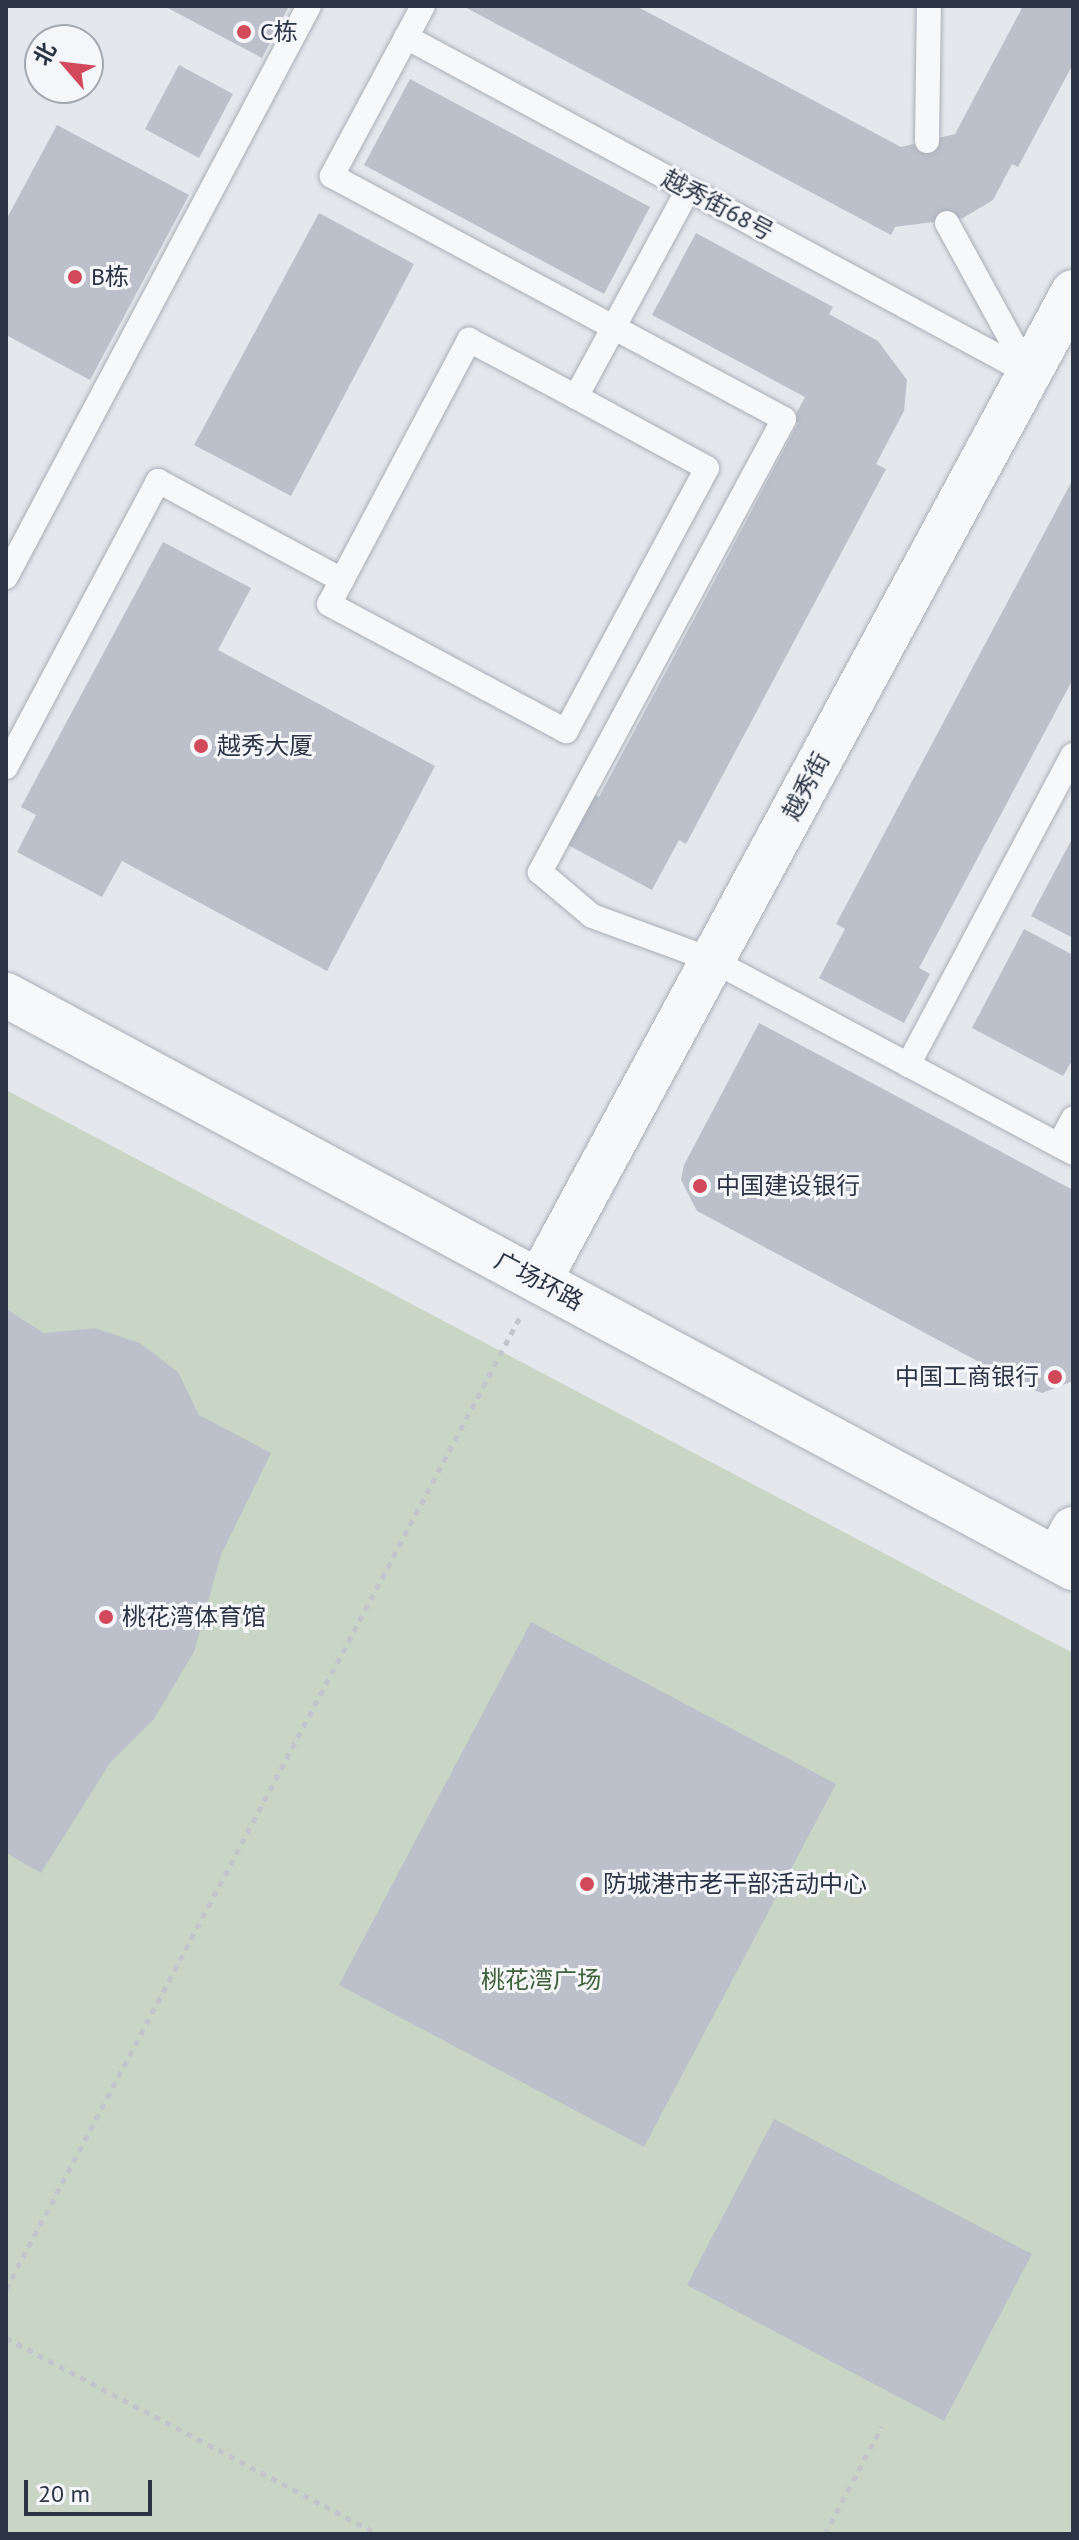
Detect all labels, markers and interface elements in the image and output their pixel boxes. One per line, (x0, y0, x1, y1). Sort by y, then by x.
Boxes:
place label: C栋 (260, 18, 298, 46)
marker: C栋 (235, 23, 253, 41)
north arrow (24, 24, 104, 104)
text: 北 (27, 37, 62, 70)
street label: 越秀街68号 (657, 164, 779, 246)
place label: B栋 (91, 263, 129, 291)
marker: B栋 (66, 268, 84, 286)
place label: 越秀大厦 (217, 732, 313, 760)
marker: 越秀大厦 (192, 737, 210, 755)
street label: 越秀街 (776, 747, 836, 825)
place label: 中国建设银行 (716, 1172, 860, 1200)
marker: 中国建设银行 (691, 1177, 709, 1195)
street label: 广场环路 (490, 1246, 588, 1316)
place label: 中国工商银行 (895, 1363, 1039, 1391)
marker: 中国工商银行 (1046, 1368, 1064, 1386)
place label: 桃花湾体育馆 (122, 1603, 266, 1631)
marker: 桃花湾体育馆 (97, 1608, 115, 1626)
place label: 防城港市老干部活动中心 (603, 1870, 867, 1898)
marker: 防城港市老干部活动中心 (578, 1875, 596, 1893)
park label: 桃花湾广场 (481, 1966, 601, 1994)
scale bar (28, 2464, 156, 2514)
text: 20 m (38, 2478, 90, 2509)

